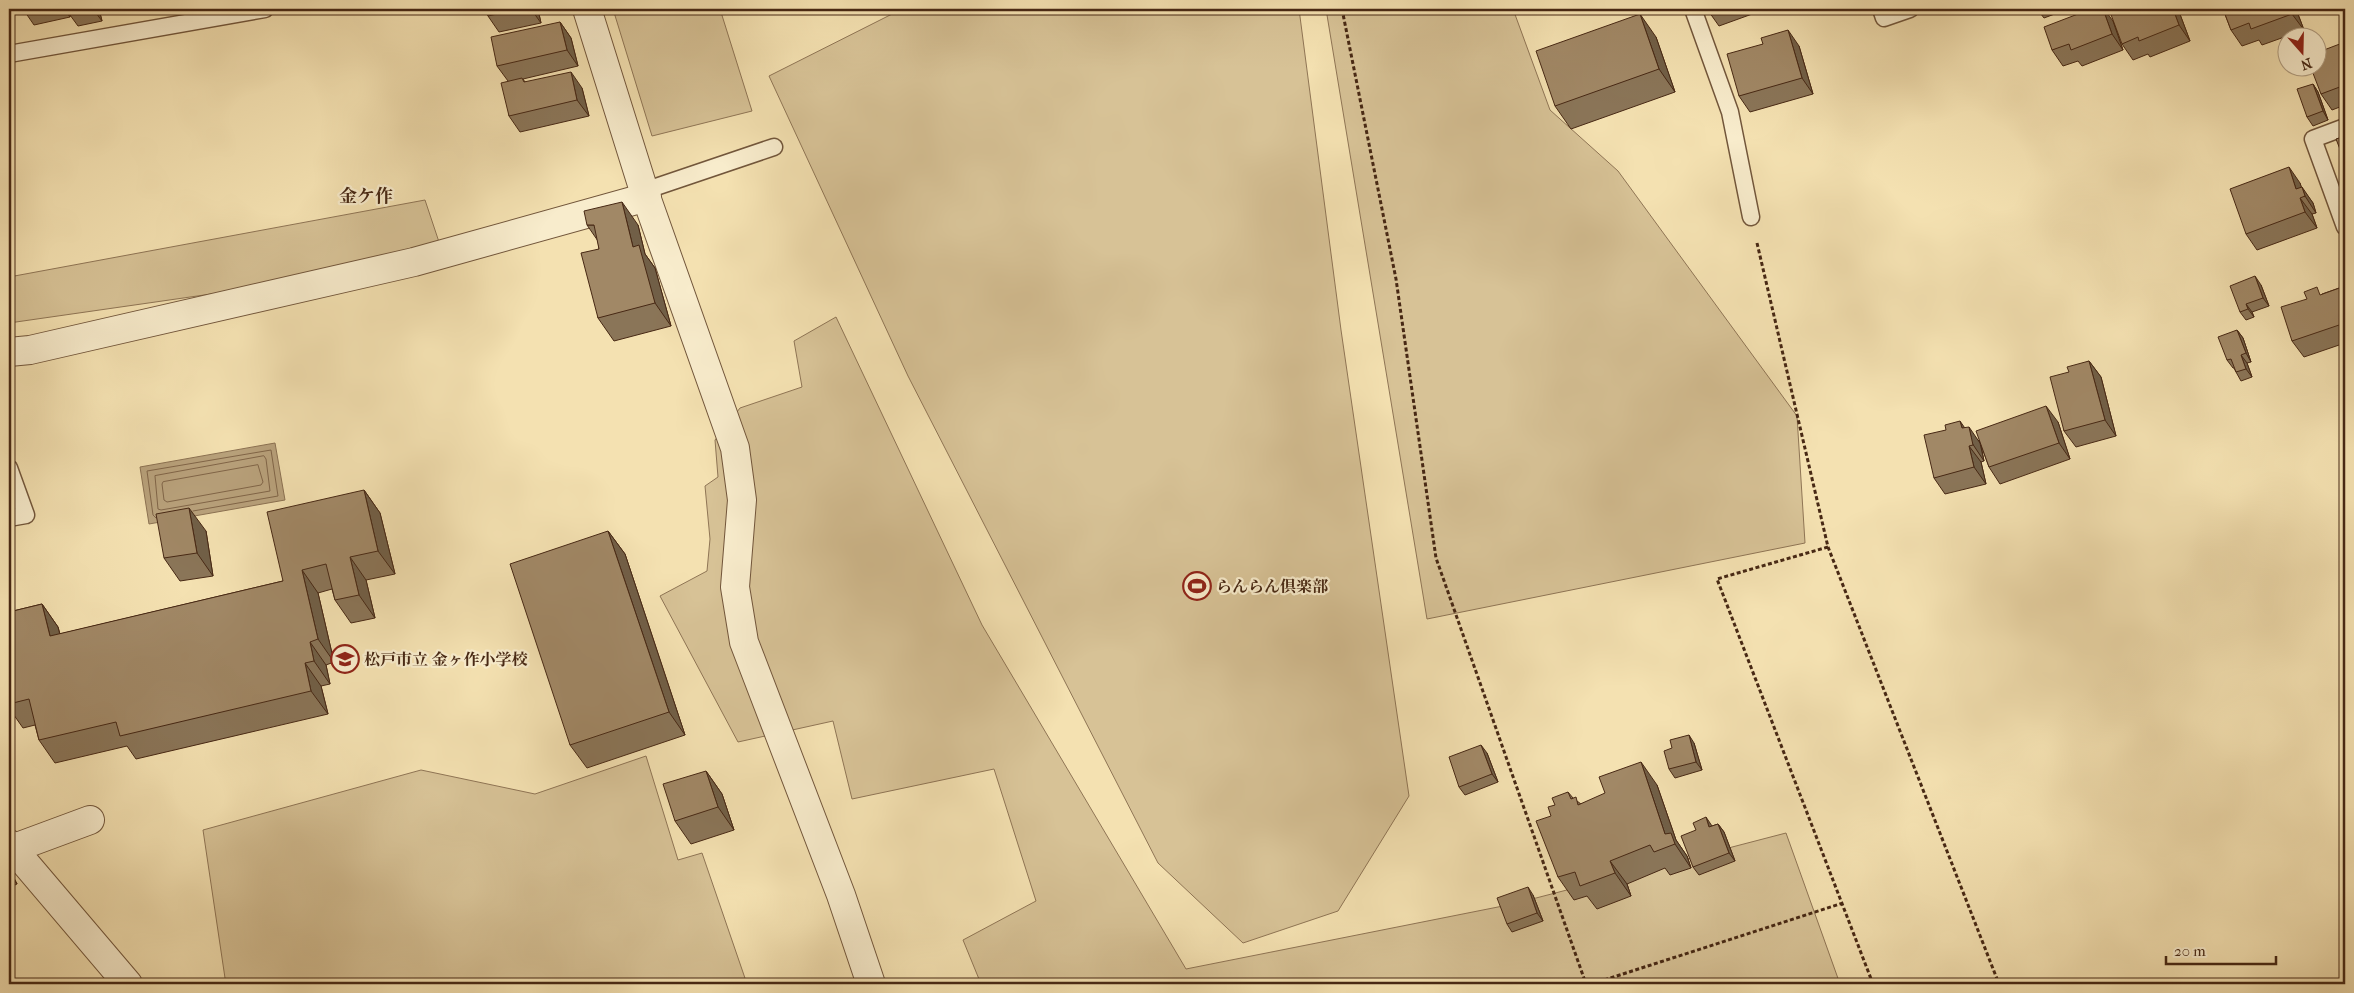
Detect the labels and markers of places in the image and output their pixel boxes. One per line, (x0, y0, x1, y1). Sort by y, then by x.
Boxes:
sports icon: らんらん倶楽部 (1182, 571, 1212, 601)
place label: らんらん倶楽部 (1216, 577, 1329, 596)
school or university icon: 松戸市立 金ヶ作小学校 (330, 644, 360, 674)
place label: 松戸市立 金ヶ作小学校 (364, 650, 528, 669)

